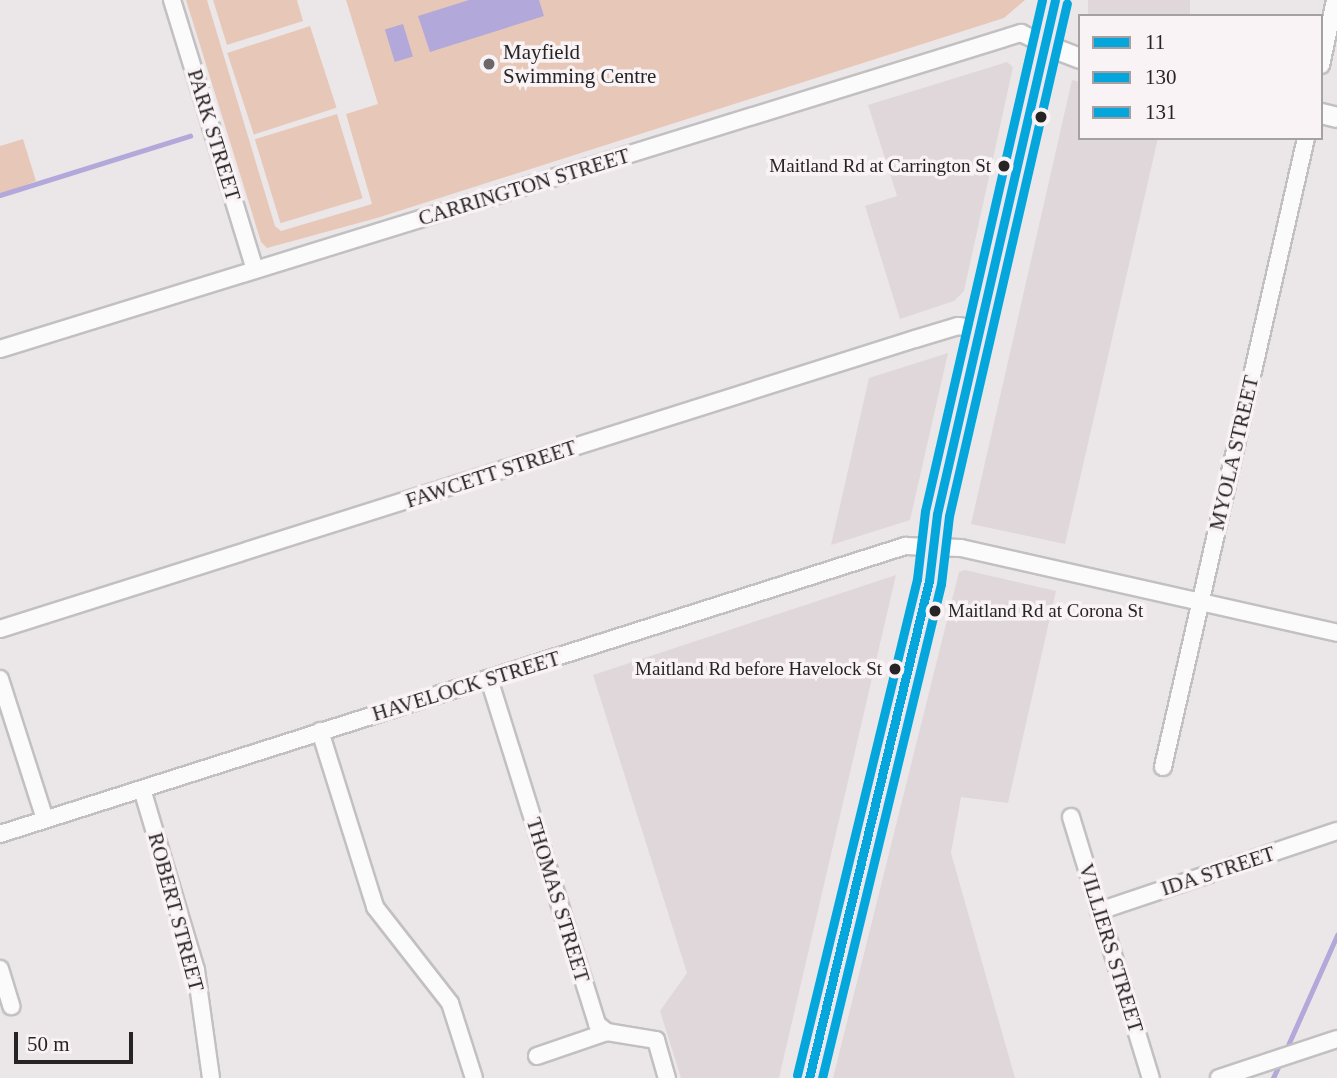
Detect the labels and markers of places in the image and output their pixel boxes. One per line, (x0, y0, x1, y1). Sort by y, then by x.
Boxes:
place label: Mayfield Swimming Centre (503, 39, 656, 89)
marker: Mayfield Swimming Centre (481, 56, 497, 72)
unlabelled marker (1034, 110, 1048, 124)
place label: Maitland Rd at Carrington St (769, 155, 991, 177)
marker: Maitland Rd at Carrington St (997, 159, 1011, 173)
place label: Maitland Rd at Corona St (948, 600, 1143, 622)
marker: Maitland Rd at Corona St (928, 604, 942, 618)
place label: Maitland Rd before Havelock St (635, 658, 882, 680)
marker: Maitland Rd before Havelock St (888, 662, 902, 676)

